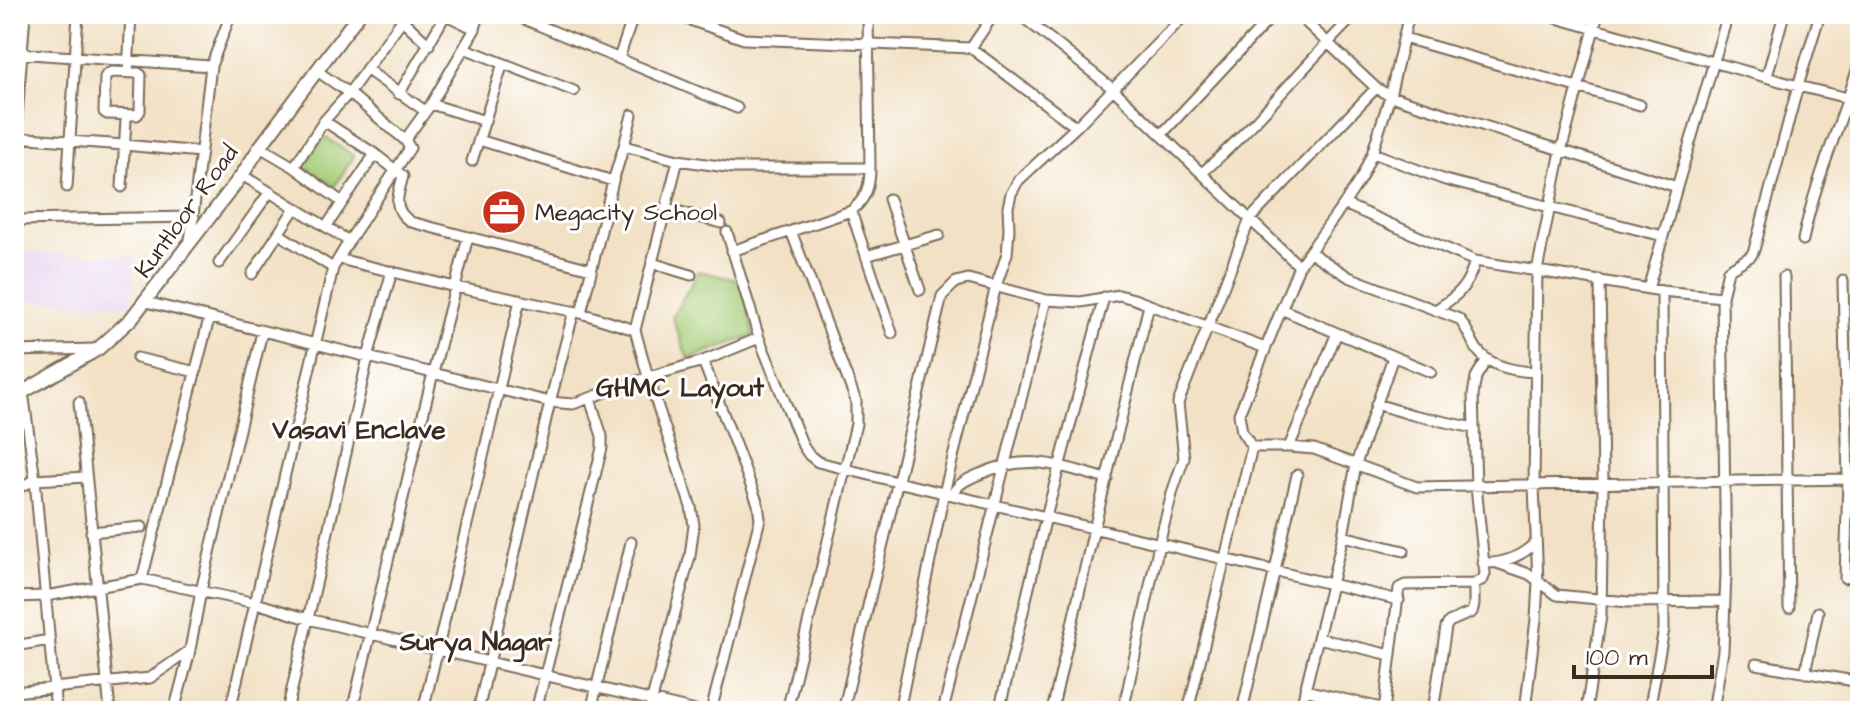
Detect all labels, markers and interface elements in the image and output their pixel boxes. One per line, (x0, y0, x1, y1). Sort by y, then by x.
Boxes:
street label: Kuntloor Road (127, 138, 247, 285)
office icon: Megacity School (480, 188, 528, 236)
place label: Megacity School (535, 196, 717, 231)
district label: GHMC Layout (596, 370, 764, 409)
district label: Vasavi Enclave (271, 412, 446, 448)
district label: Surya Nagar (399, 624, 553, 663)
scale bar (1574, 629, 1712, 679)
text: 100 m (1586, 641, 1648, 675)

